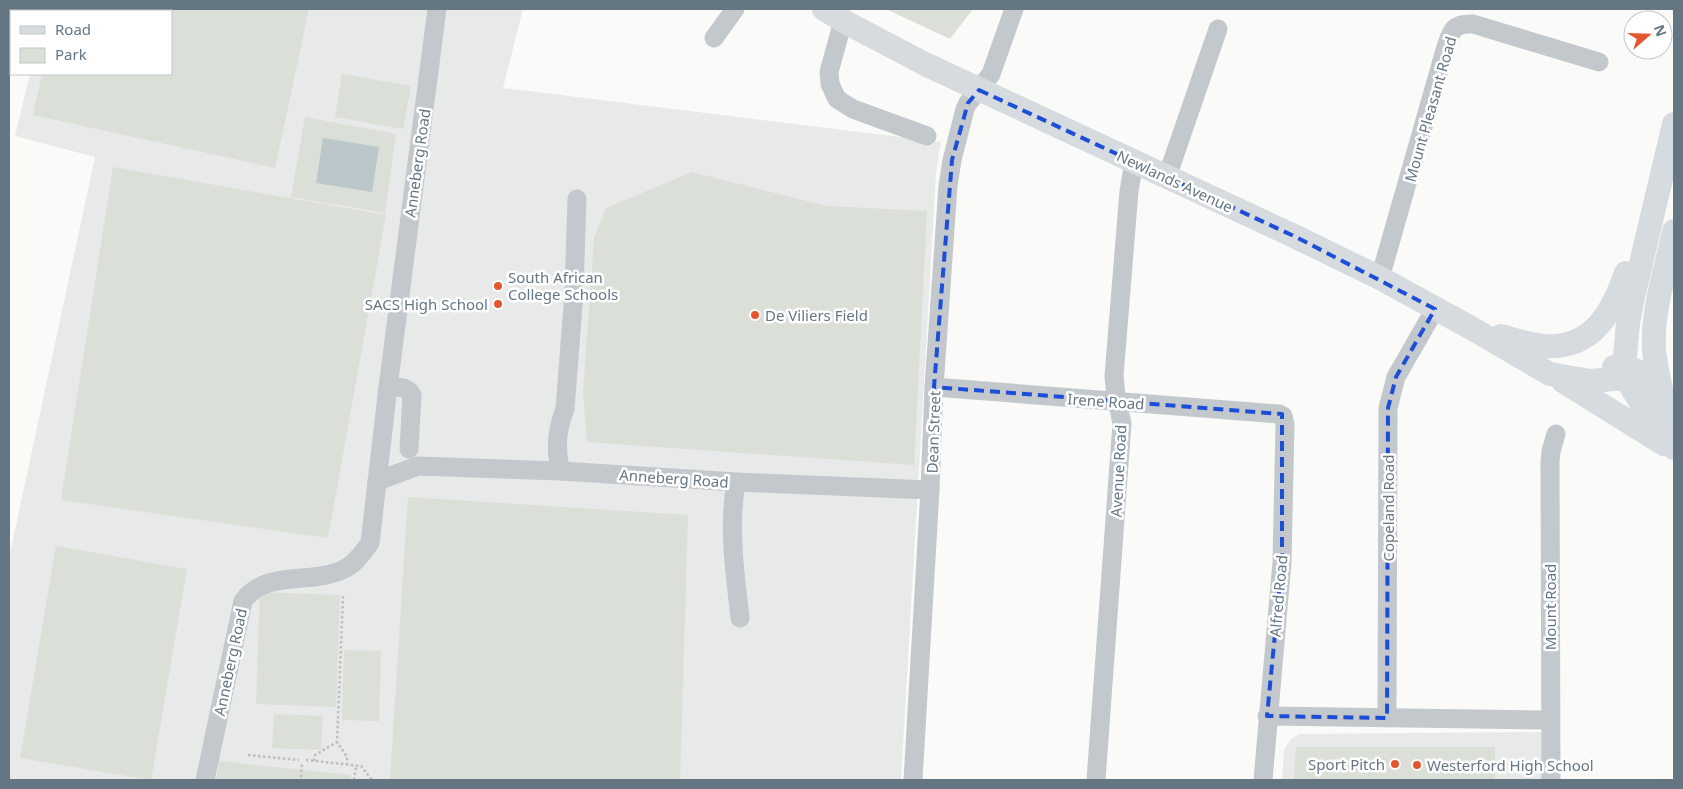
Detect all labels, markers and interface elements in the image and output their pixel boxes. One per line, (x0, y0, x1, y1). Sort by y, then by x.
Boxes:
legend (10, 10, 172, 75)
north arrow (1623, 10, 1673, 60)
text: Road (55, 19, 91, 39)
text: N (1650, 22, 1672, 39)
street label: Mount Pleasant Road (1400, 34, 1460, 184)
text: Park (55, 44, 87, 64)
street label: Anneberg Road (399, 107, 435, 219)
street label: Newlands Avenue (1114, 145, 1236, 217)
place label: South African College Schools (508, 267, 618, 304)
marker: South African College Schools (492, 280, 504, 292)
place label: SACS High School (365, 294, 488, 314)
marker: SACS High School (492, 298, 504, 310)
place label: De Viliers Field (765, 305, 868, 325)
marker: De Viliers Field (749, 309, 761, 321)
street label: Irene Road (1067, 388, 1145, 414)
street label: Dean Street (922, 390, 944, 474)
street label: Avenue Road (1106, 424, 1130, 518)
street label: Copeland Road (1378, 455, 1398, 561)
street label: Anneberg Road (619, 464, 729, 492)
street label: Alfred Road (1264, 554, 1292, 638)
street label: Mount Road (1540, 564, 1560, 650)
street label: Anneberg Road (209, 606, 251, 718)
place label: Sport Pitch (1308, 754, 1385, 774)
place label: Westerford High School (1427, 755, 1594, 775)
marker: Sport Pitch (1389, 758, 1401, 770)
marker: Westerford High School (1411, 759, 1423, 771)

